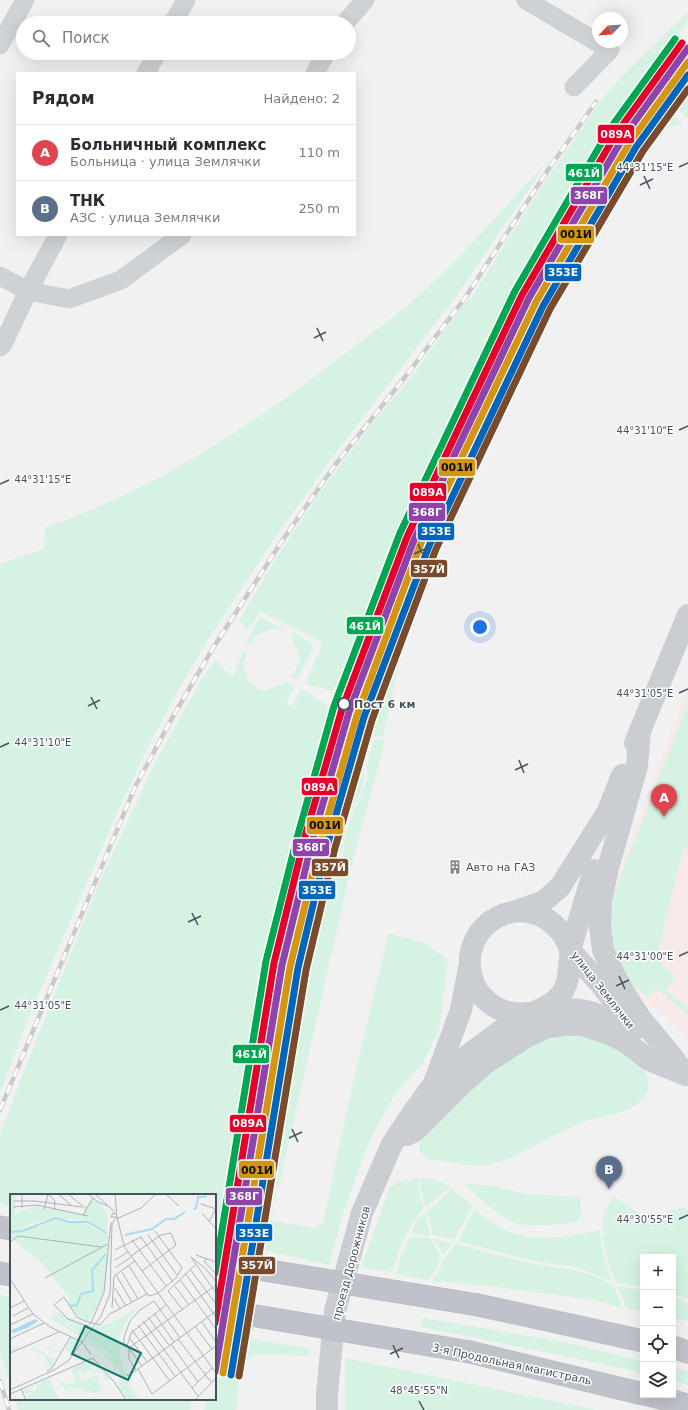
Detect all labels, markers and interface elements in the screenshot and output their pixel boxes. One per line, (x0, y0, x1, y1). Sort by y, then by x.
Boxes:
north arrow (592, 12, 628, 48)
search box (16, 16, 356, 60)
icon: search (30, 27, 52, 49)
text: Поиск (62, 29, 110, 47)
text: Рядом (32, 88, 95, 108)
text: Найдено: 2 (264, 91, 340, 106)
line badge: 089А (597, 124, 635, 144)
text: 089А (600, 128, 632, 141)
text: Больничный комплекс (70, 136, 266, 154)
text: A (40, 145, 50, 160)
text: 110 m (298, 145, 340, 160)
text: Больница · улица Землячки (70, 154, 261, 169)
text: 44°31'15"E (617, 162, 673, 173)
line badge: 461Й (565, 163, 603, 182)
text: 461Й (568, 167, 600, 180)
line badge: 368Г (570, 186, 608, 205)
text: 368Г (574, 189, 604, 202)
text: ТНК (70, 192, 105, 210)
text: B (40, 201, 50, 216)
text: 250 m (298, 201, 340, 216)
text: АЗС · улица Землячки (70, 210, 220, 225)
line badge: 001И (557, 225, 595, 244)
text: 001И (560, 228, 592, 241)
line badge: 353Е (544, 263, 582, 282)
text: 353Е (548, 266, 578, 279)
text: 44°31'10"E (617, 425, 673, 436)
line badge: 001И (438, 458, 476, 477)
text: 001И (441, 461, 473, 474)
text: 44°31'15"E (15, 474, 71, 485)
line badge: 089А (409, 482, 447, 502)
text: 089А (412, 486, 444, 499)
line badge: 368Г (408, 502, 446, 522)
text: 368Г (412, 506, 442, 519)
line badge: 353Е (417, 522, 455, 541)
text: 353Е (421, 525, 451, 538)
line badge: 357Й (410, 559, 448, 578)
text: 357Й (413, 563, 445, 576)
line badge: 461Й (346, 616, 384, 635)
your location (470, 617, 490, 637)
text: 461Й (349, 620, 381, 633)
text: 44°31'05"E (617, 688, 673, 699)
marker: Пост 6 км (337, 697, 351, 711)
place label: Пост 6 км (354, 698, 415, 711)
text: 44°31'10"E (15, 737, 71, 748)
line badge: 089А (301, 777, 338, 796)
text: 089А (303, 781, 335, 794)
pin: A (651, 784, 677, 817)
line badge: 001И (306, 816, 344, 835)
text: 001И (309, 819, 341, 832)
line badge: 368Г (292, 838, 330, 857)
text: 368Г (296, 841, 326, 854)
line badge: 357Й (311, 858, 349, 877)
building icon: Авто на ГАЗ (447, 859, 463, 875)
text: 357Й (314, 861, 346, 874)
place label: Авто на ГАЗ (466, 861, 535, 874)
line badge: 353Е (298, 880, 336, 900)
text: 353Е (302, 884, 332, 897)
street label: улица Землячки (568, 949, 637, 1032)
text: 44°31'00"E (617, 951, 673, 962)
text: 44°31'05"E (15, 1000, 71, 1011)
line badge: 461Й (232, 1044, 270, 1064)
text: 461Й (235, 1048, 267, 1061)
line badge: 089А (229, 1114, 267, 1133)
text: 089А (232, 1117, 264, 1130)
pin: B (596, 1156, 622, 1189)
line badge: 001И (238, 1160, 275, 1179)
text: 001И (241, 1164, 273, 1177)
line badge: 368Г (225, 1187, 263, 1206)
text: 368Г (229, 1190, 259, 1203)
inset map (10, 1194, 216, 1400)
street label: проезд Дорожников (330, 1205, 373, 1322)
text: 44°30'55"E (617, 1214, 673, 1225)
line badge: 353Е (235, 1223, 273, 1242)
text: 353Е (239, 1227, 269, 1240)
map controls (640, 1254, 676, 1398)
button: + (640, 1254, 676, 1290)
line badge: 357Й (238, 1256, 276, 1275)
text: 357Й (241, 1259, 273, 1272)
button: − (640, 1290, 676, 1326)
button: locate (640, 1326, 676, 1362)
street label: 3-я Продольная магистраль (431, 1341, 593, 1388)
button: layers (640, 1362, 676, 1398)
text: 48°45'55"N (390, 1385, 448, 1396)

